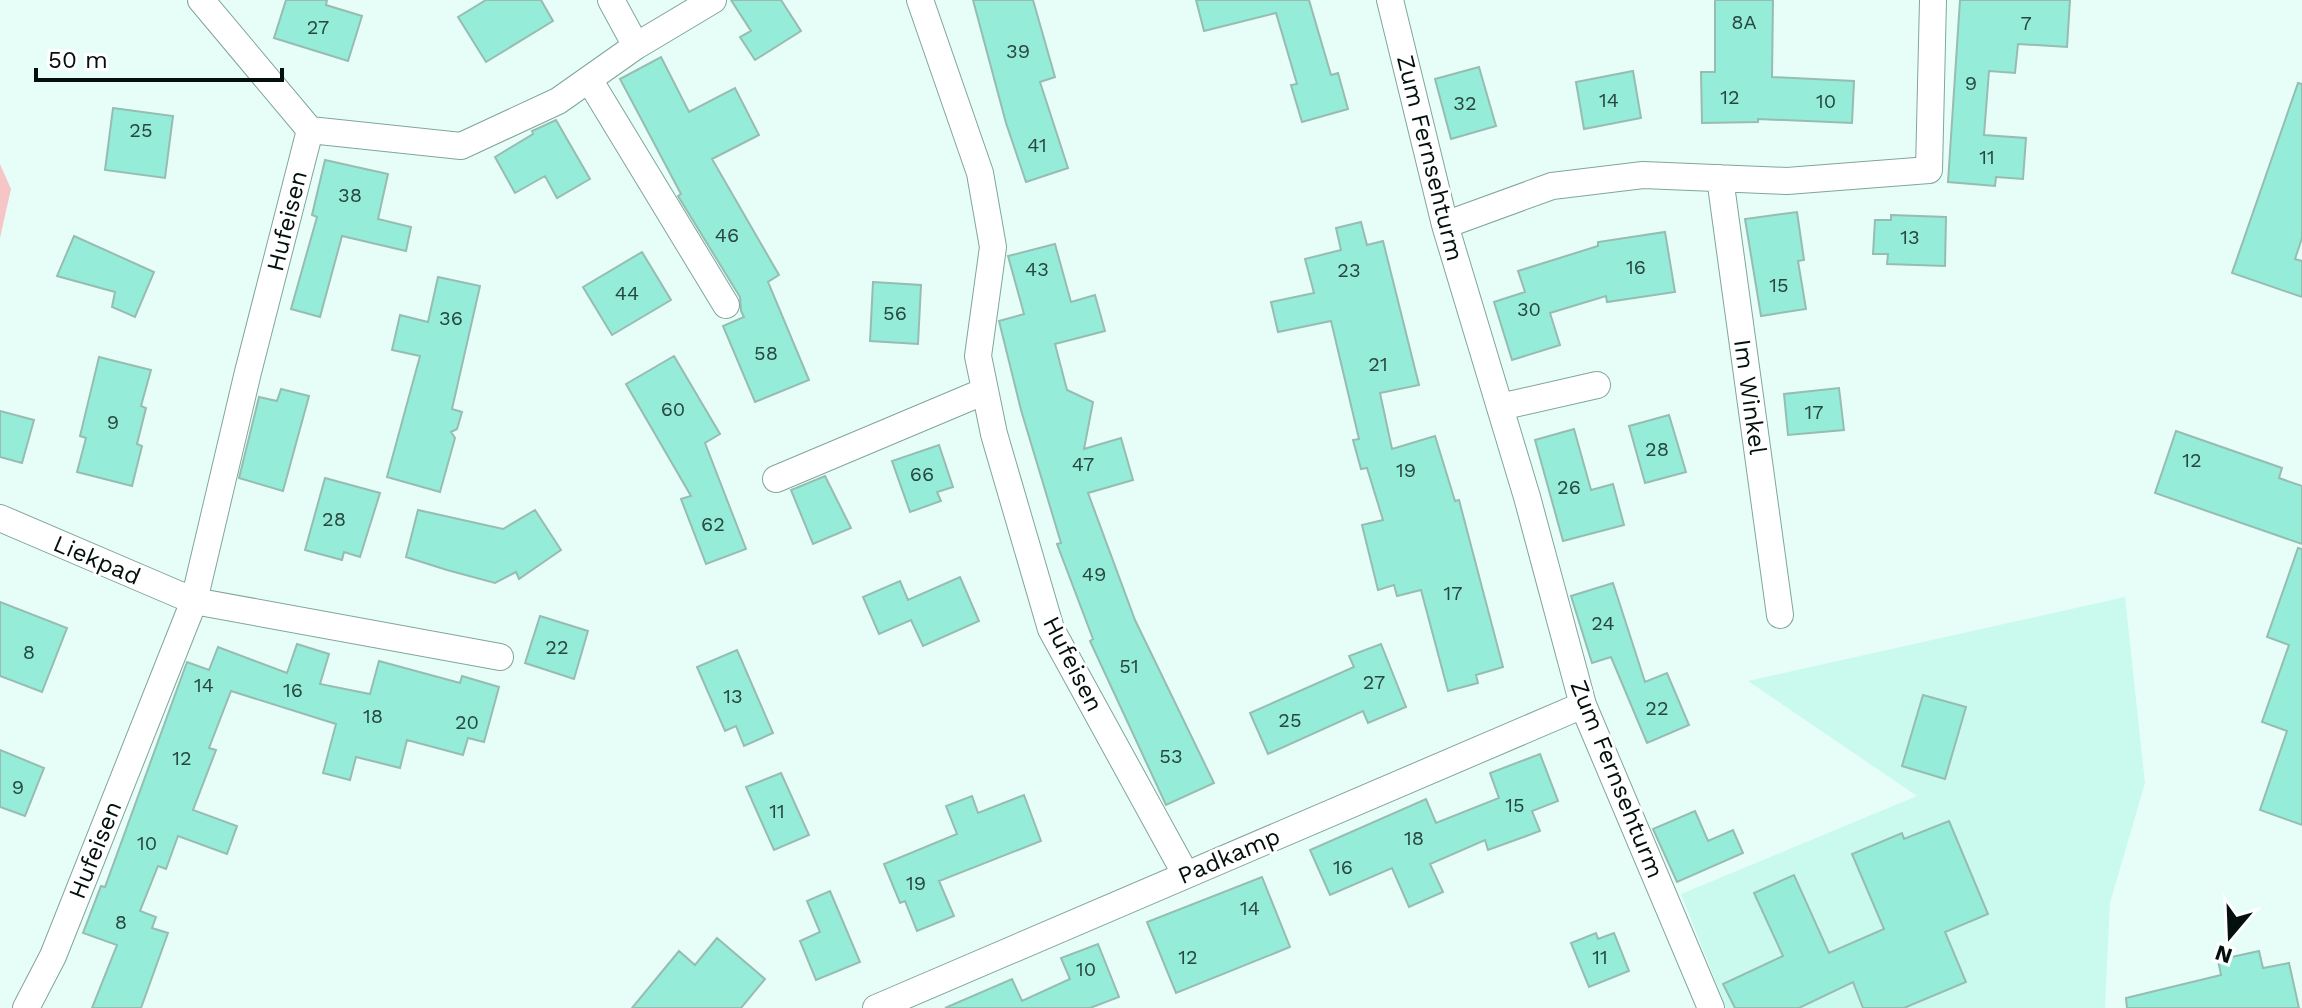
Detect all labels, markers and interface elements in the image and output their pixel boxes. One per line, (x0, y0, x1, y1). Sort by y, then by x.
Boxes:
house number: 8A (1731, 10, 1757, 34)
house number: 7 (2020, 11, 2032, 35)
house number: 27 (307, 15, 329, 39)
scale bar (36, 32, 282, 82)
house number: 39 (1006, 39, 1030, 63)
text: 50 m (48, 46, 108, 74)
street label: Zum Fernsehturm (1391, 52, 1469, 264)
house number: 9 (1965, 71, 1977, 95)
house number: 12 (1720, 85, 1740, 109)
house number: 14 (1599, 88, 1619, 112)
house number: 10 (1816, 89, 1836, 113)
house number: 32 (1453, 91, 1477, 115)
house number: 25 (129, 118, 153, 142)
house number: 41 (1027, 133, 1047, 157)
house number: 11 (1979, 145, 1995, 169)
street label: Hufeisen (261, 168, 313, 274)
house number: 38 (338, 183, 362, 207)
house number: 46 (715, 223, 739, 247)
house number: 13 (1900, 225, 1920, 249)
house number: 16 (1626, 255, 1646, 279)
house number: 43 (1025, 257, 1049, 281)
house number: 23 (1337, 258, 1361, 282)
house number: 15 (1769, 273, 1789, 297)
house number: 44 (615, 281, 639, 305)
house number: 30 (1517, 297, 1541, 321)
house number: 56 (883, 301, 907, 325)
house number: 36 (439, 306, 463, 330)
street label: Im Winkel (1728, 338, 1772, 457)
house number: 58 (754, 341, 778, 365)
house number: 21 (1368, 352, 1388, 376)
house number: 60 (661, 397, 685, 421)
house number: 17 (1804, 400, 1824, 424)
house number: 9 (107, 410, 119, 434)
house number: 28 (1645, 437, 1669, 461)
house number: 12 (2182, 448, 2202, 472)
house number: 47 (1072, 452, 1094, 476)
house number: 19 (1396, 458, 1416, 482)
house number: 66 (910, 462, 934, 486)
house number: 26 (1557, 475, 1581, 499)
house number: 28 (322, 507, 346, 531)
house number: 62 (701, 512, 725, 536)
street label: Liekpad (49, 529, 145, 591)
house number: 49 (1082, 562, 1106, 586)
house number: 17 (1443, 581, 1463, 605)
house number: 24 (1591, 611, 1615, 635)
street label: Hufeisen (1037, 612, 1109, 716)
house number: 22 (545, 635, 569, 659)
house number: 8 (23, 640, 35, 664)
house number: 51 (1119, 654, 1139, 678)
house number: 27 (1363, 670, 1385, 694)
house number: 14 (194, 673, 214, 697)
street label: Zum Fernsehturm (1564, 676, 1670, 882)
house number: 16 (283, 678, 303, 702)
house number: 13 (723, 684, 743, 708)
house number: 22 (1645, 696, 1669, 720)
house number: 18 (363, 704, 383, 728)
house number: 25 (1278, 708, 1302, 732)
house number: 20 (455, 710, 479, 734)
house number: 53 (1159, 744, 1183, 768)
house number: 12 (172, 746, 192, 770)
house number: 9 (12, 775, 24, 799)
house number: 15 (1505, 793, 1525, 817)
street label: Hufeisen (63, 797, 127, 903)
house number: 11 (769, 799, 785, 823)
street label: Padkamp (1174, 822, 1284, 890)
house number: 18 (1404, 826, 1424, 850)
house number: 10 (137, 831, 157, 855)
house number: 16 (1333, 855, 1353, 879)
house number: 19 (906, 871, 926, 895)
house number: 14 (1240, 896, 1260, 920)
north arrow (2190, 896, 2270, 976)
house number: 8 (115, 910, 127, 934)
text: N (2212, 940, 2235, 969)
house number: 12 (1178, 945, 1198, 969)
house number: 11 (1592, 945, 1608, 969)
house number: 10 (1076, 957, 1096, 981)

